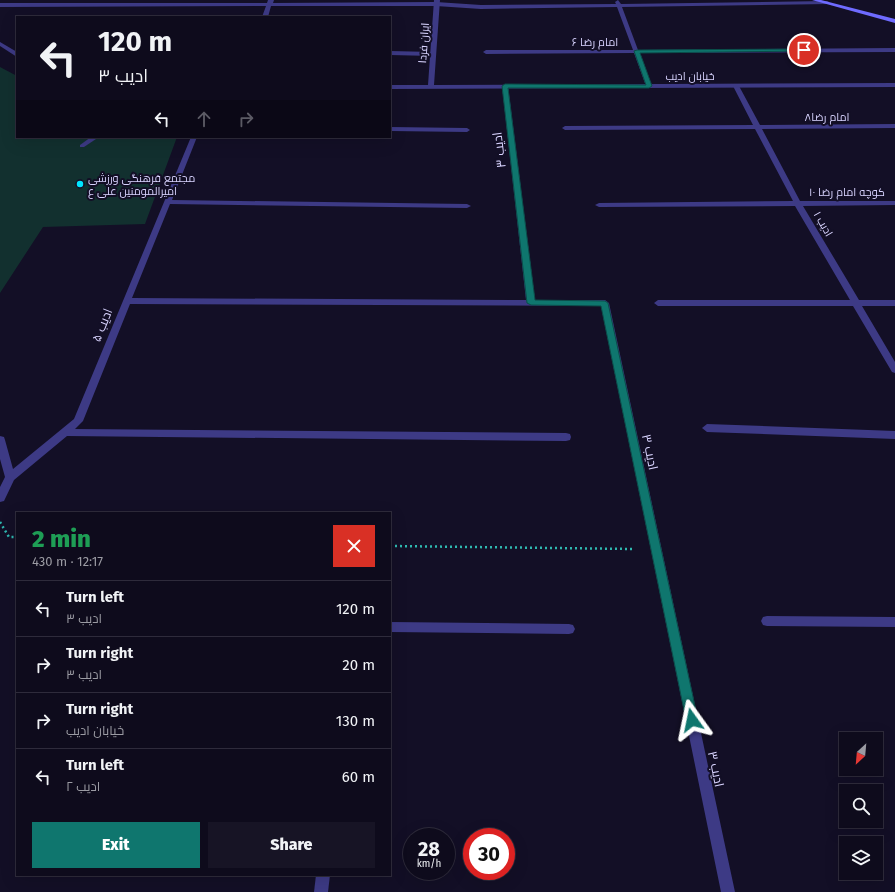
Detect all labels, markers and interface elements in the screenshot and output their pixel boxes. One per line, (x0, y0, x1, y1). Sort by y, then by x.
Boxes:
street label: ایران فردا (416, 22, 432, 64)
text: 120 m (98, 25, 172, 58)
icon: left (32, 32, 84, 84)
pin (787, 33, 821, 67)
street label: امام رضا ۶ (572, 36, 618, 50)
icon: arrive (793, 39, 815, 61)
text: ادیب ۳ (98, 65, 148, 87)
street label: خیابان ادیب (665, 70, 715, 83)
icon: left (151, 108, 173, 130)
icon: ahead (193, 108, 215, 130)
icon: right (235, 108, 257, 130)
street label: امام رضا۸ (804, 111, 850, 125)
street label: ادیب ۳ (489, 131, 509, 169)
place label: مجتمع فرهنگی ورزشی امیرالمومنین علی ‌ع (88, 172, 195, 199)
marker: مجتمع فرهنگی ورزشی امیرالمومنین علی ‌ع (75, 179, 85, 189)
street label: کوچه امام رضا ۱۰ (809, 186, 885, 200)
street label: ادیب ۱ (811, 209, 835, 239)
street label: ادیب ۵ (89, 306, 115, 344)
street label: ادیب ۳ (639, 433, 661, 471)
text: 2 min (32, 525, 91, 553)
button: close (333, 525, 375, 567)
text: 430 m · 12:17 (32, 554, 103, 569)
text: Turn left (66, 588, 124, 606)
icon: left (32, 598, 54, 620)
text: 120 m (336, 600, 375, 618)
text: ادیب ۳ (66, 611, 102, 626)
text: Turn right (66, 644, 133, 662)
icon: right (32, 654, 54, 676)
text: 20 m (342, 656, 375, 674)
text: ادیب ۳ (66, 667, 102, 682)
position arrow (671, 699, 713, 741)
text: Turn right (66, 700, 133, 718)
icon: right (32, 710, 54, 732)
text: 130 m (336, 712, 375, 730)
text: خیابان ادیب (66, 723, 124, 738)
north arrow (839, 732, 883, 776)
map controls (839, 732, 883, 880)
street label: ادیب ۳ (705, 750, 727, 788)
text: Turn left (66, 756, 124, 774)
icon: left (32, 766, 54, 788)
text: 60 m (342, 768, 375, 786)
text: ادیب ۲ (66, 779, 100, 794)
button: search (839, 784, 883, 828)
button: Exit (32, 822, 200, 868)
button: Share (208, 822, 375, 868)
speed limit sign: 30 (463, 828, 515, 880)
button: layers (839, 836, 883, 880)
text: 28 (418, 837, 440, 861)
text: km/h (417, 858, 441, 870)

